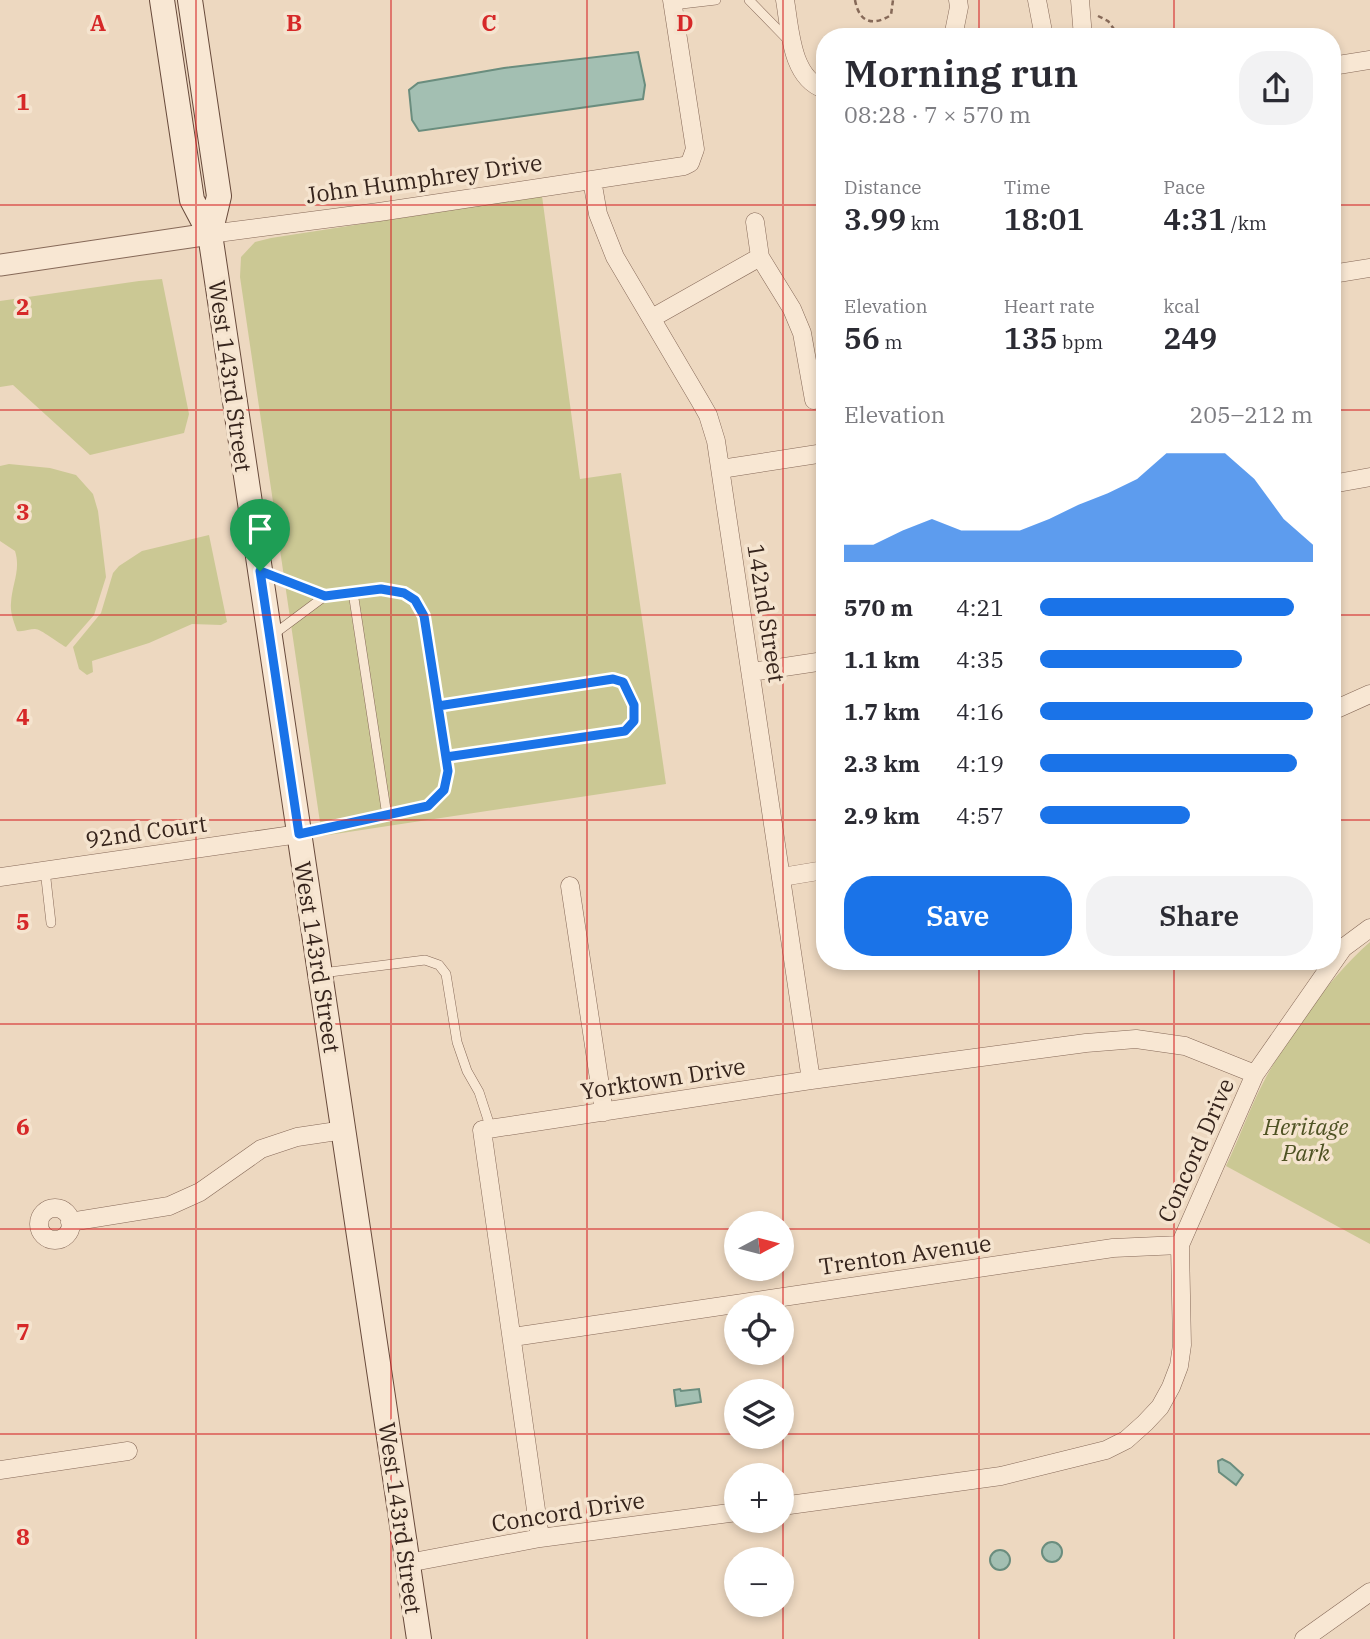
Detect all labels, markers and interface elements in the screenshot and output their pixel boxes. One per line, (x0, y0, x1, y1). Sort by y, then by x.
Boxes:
text: A (90, 7, 106, 37)
text: B (286, 7, 302, 37)
text: C (481, 7, 497, 37)
text: D (676, 7, 694, 37)
text: Morning run (844, 48, 1078, 97)
button: share (1239, 51, 1313, 125)
text: 1 (16, 86, 30, 116)
text: 08:28 · 7 × 570 m (844, 99, 1031, 129)
street label: John Humphrey Drive (304, 147, 544, 209)
text: Distance (844, 175, 922, 199)
text: Time (1004, 175, 1050, 199)
text: Pace (1163, 175, 1205, 199)
text: 3.99 (844, 199, 906, 238)
text: 18:01 (1004, 199, 1085, 238)
text: 4:31 (1163, 199, 1226, 238)
text: km (906, 211, 940, 235)
text: /km (1226, 211, 1267, 235)
street label: West 143rd Street (203, 278, 259, 474)
text: 2 (16, 291, 30, 321)
text: Elevation (844, 294, 928, 318)
text: Heart rate (1004, 294, 1095, 318)
text: kcal (1163, 294, 1200, 318)
text: 56 (844, 318, 880, 357)
text: 135 (1004, 318, 1058, 357)
text: 249 (1163, 318, 1217, 357)
text: m (880, 330, 903, 354)
text: bpm (1058, 330, 1103, 354)
text: Elevation (844, 399, 945, 429)
text: 205–212 m (1189, 399, 1313, 429)
text: 3 (16, 496, 30, 526)
pin (230, 499, 290, 571)
icon: arrive (241, 510, 279, 548)
street label: 142nd Street (741, 541, 793, 685)
text: 570 m (844, 592, 913, 622)
text: 4:21 (956, 592, 1004, 622)
text: 1.1 km (844, 644, 920, 674)
text: 4:35 (956, 644, 1004, 674)
text: 1.7 km (844, 696, 920, 726)
text: 4:16 (956, 696, 1004, 726)
text: 4 (16, 701, 30, 731)
text: 2.3 km (844, 748, 920, 778)
text: 4:19 (956, 748, 1004, 778)
text: 2.9 km (844, 800, 920, 830)
text: 4:57 (956, 800, 1004, 830)
street label: 92nd Court (83, 808, 209, 854)
street label: West 143rd Street (288, 859, 348, 1055)
button: Save (844, 876, 1072, 956)
button: Share (1086, 876, 1313, 956)
text: 5 (16, 906, 30, 936)
street label: Yorktown Drive (579, 1050, 747, 1106)
street label: Concord Drive (1150, 1073, 1240, 1227)
text: 6 (16, 1111, 30, 1141)
park label: Heritage Park (1262, 1111, 1349, 1167)
north arrow (724, 1211, 794, 1281)
map controls (724, 1211, 794, 1617)
street label: Trenton Avenue (817, 1227, 993, 1281)
button: locate (724, 1295, 794, 1365)
text: 7 (16, 1316, 30, 1346)
button: layers (724, 1379, 794, 1449)
street label: West 143rd Street (373, 1420, 429, 1616)
button: + (724, 1463, 794, 1533)
street label: Concord Drive (489, 1484, 647, 1538)
text: 8 (16, 1521, 30, 1551)
button: − (724, 1547, 794, 1617)

